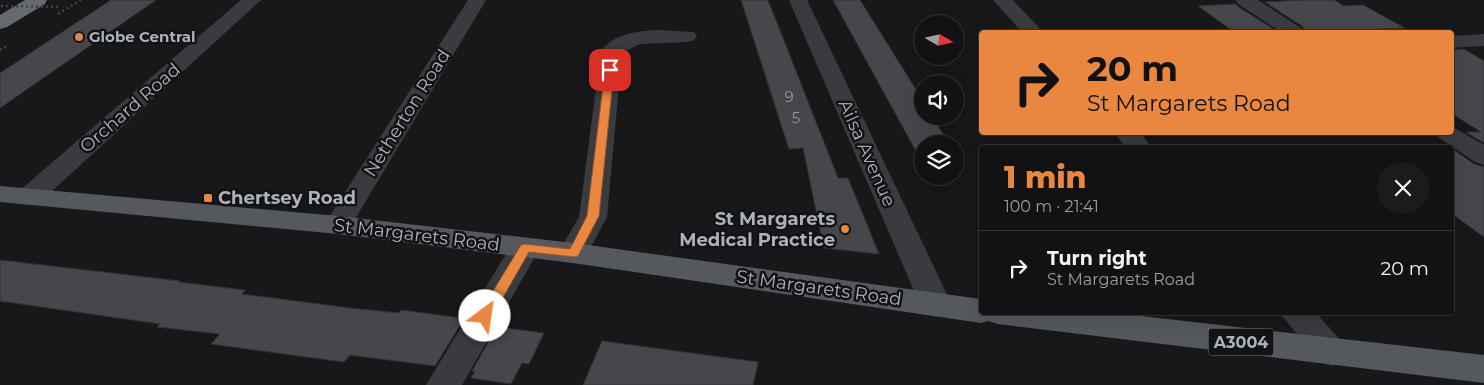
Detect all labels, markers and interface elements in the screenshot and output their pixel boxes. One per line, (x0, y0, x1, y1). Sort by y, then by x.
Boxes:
north arrow (914, 15, 964, 65)
map controls (914, 15, 964, 185)
place label: Globe Central (89, 27, 196, 46)
marker: Globe Central (73, 31, 85, 43)
street label: Netherton Road (359, 45, 455, 181)
text: 20 m (1087, 47, 1178, 90)
pin (589, 49, 631, 91)
icon: right (1004, 50, 1069, 115)
icon: arrive (596, 56, 624, 84)
street label: Orchard Road (75, 58, 185, 158)
button: sound (914, 75, 964, 125)
house number: 9 (784, 87, 794, 106)
text: St Margarets Road (1087, 90, 1291, 117)
street label: Ailsa Avenue (834, 96, 900, 210)
house number: 5 (792, 108, 800, 127)
button: layers (914, 135, 964, 185)
text: 1 min (1004, 159, 1087, 196)
button: close (1377, 162, 1429, 214)
place label: Chertsey Road (218, 187, 356, 209)
marker: Chertsey Road (202, 192, 214, 204)
text: 100 m · 21:41 (1004, 197, 1099, 216)
place label: St Margarets Medical Practice (679, 208, 835, 251)
street label: St Margarets Road (333, 214, 501, 256)
marker: St Margarets Medical Practice (839, 223, 851, 235)
text: Turn right (1047, 247, 1147, 270)
icon: right (1004, 254, 1032, 282)
text: 20 m (1381, 257, 1429, 280)
street label: St Margarets Road (735, 266, 903, 310)
text: St Margarets Road (1047, 270, 1195, 289)
position arrow (458, 289, 510, 341)
road number: A3004 (1208, 328, 1274, 356)

